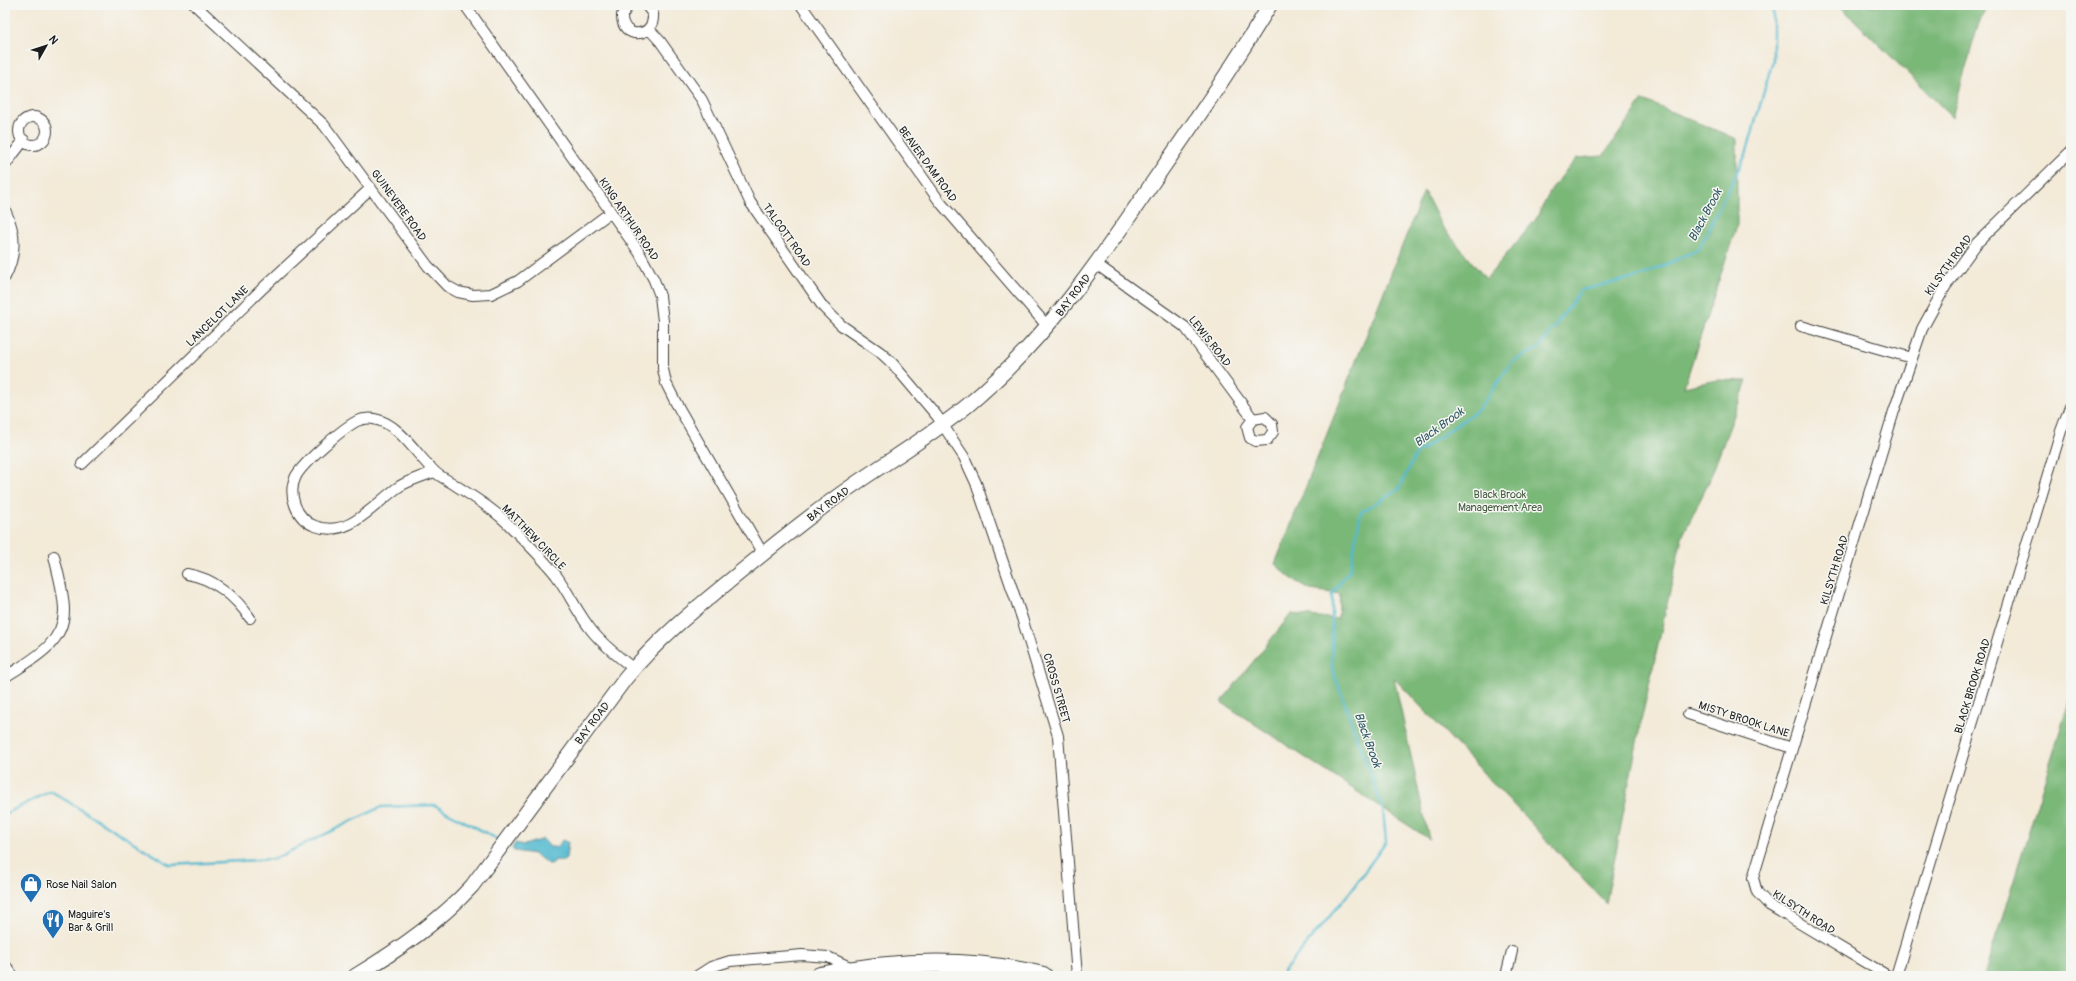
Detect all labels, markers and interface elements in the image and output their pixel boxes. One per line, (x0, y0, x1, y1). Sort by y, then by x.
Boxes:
north arrow (26, 26, 66, 66)
text: N (46, 33, 61, 47)
street label: BEAVER DAM ROAD (896, 124, 959, 205)
street label: GUINEVERE ROAD (368, 167, 429, 244)
street label: KING ARTHUR ROAD (596, 175, 661, 263)
water label: Black Brook (1685, 185, 1726, 244)
street label: TALCOTT ROAD (760, 201, 813, 270)
street label: KILSYTH ROAD (1922, 232, 1975, 298)
street label: BAY ROAD (1053, 272, 1094, 319)
street label: LANCELOT LANE (184, 283, 251, 349)
street label: LEWIS ROAD (1186, 313, 1233, 369)
water label: Black Brook (1412, 404, 1468, 450)
street label: BAY ROAD (805, 484, 852, 524)
park label: Black Brook Management Area (1458, 488, 1542, 514)
street label: MATTHEW CIRCLE (499, 502, 568, 573)
street label: KILSYTH ROAD (1818, 534, 1851, 606)
street label: BLACK BROOK ROAD (1952, 637, 1993, 735)
street label: CROSS STREET (1040, 652, 1073, 724)
street label: MISTY BROOK LANE (1697, 699, 1791, 740)
street label: BAY ROAD (572, 700, 613, 747)
water label: Black Brook (1351, 711, 1385, 771)
shop icon: Rose Nail Salon (18, 871, 44, 904)
place label: Rose Nail Salon (46, 878, 117, 891)
street label: KILSYTH ROAD (1770, 887, 1837, 937)
restaurant icon: Maguire's Bar & Grill (40, 907, 66, 940)
place label: Maguire's Bar & Grill (68, 908, 113, 934)

